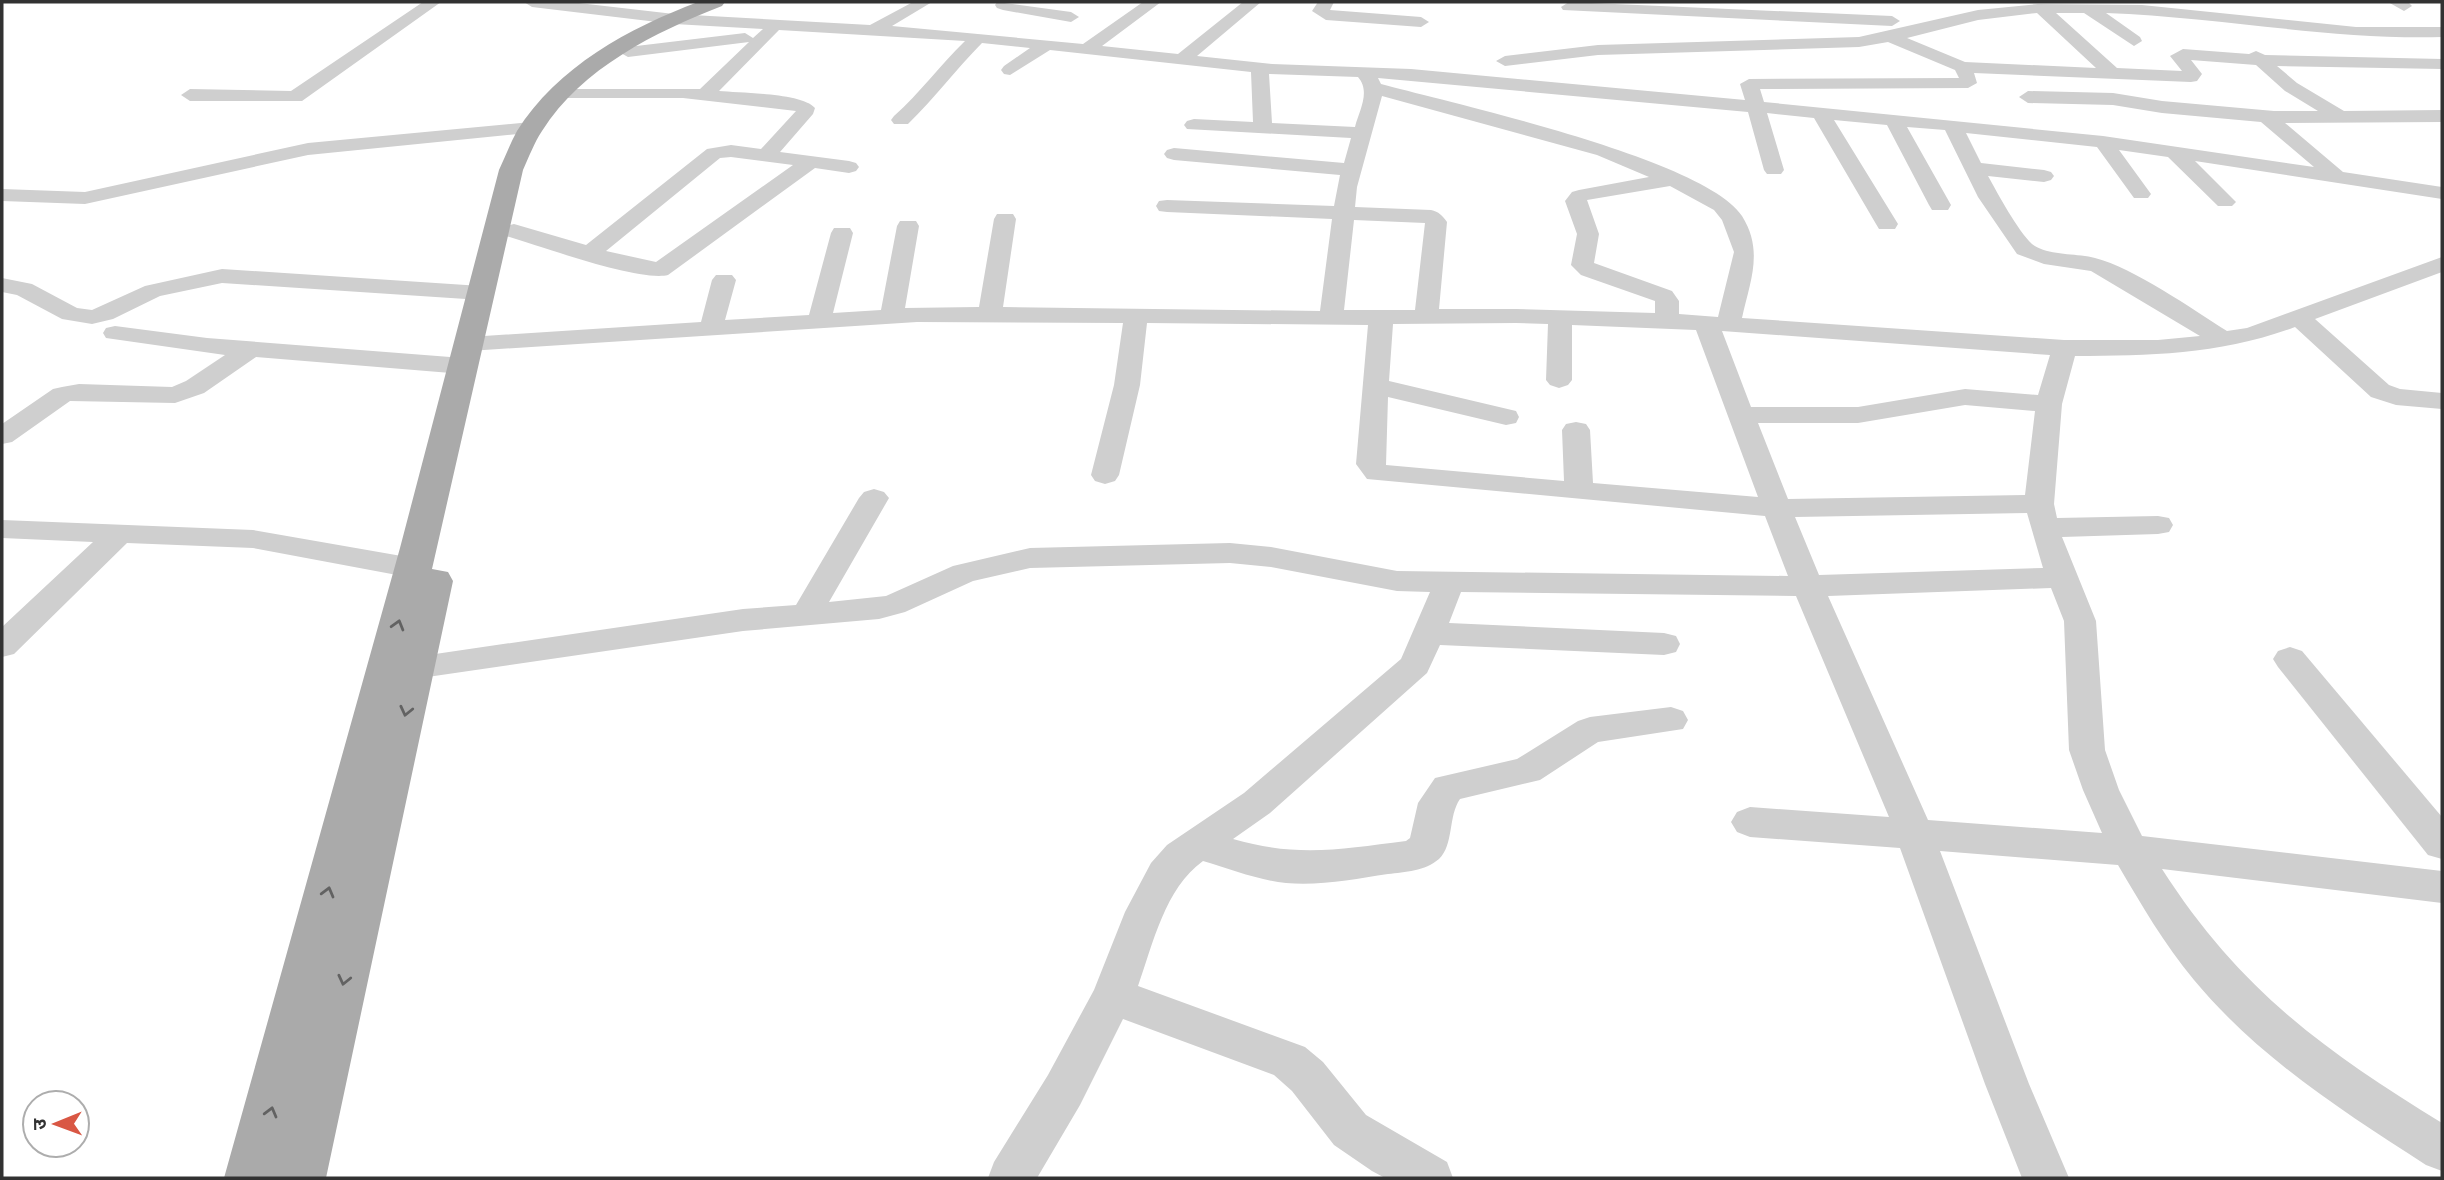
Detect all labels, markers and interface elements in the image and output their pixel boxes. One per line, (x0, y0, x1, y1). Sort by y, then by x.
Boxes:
one-way arrow (389, 619, 404, 631)
one-way arrow (400, 705, 414, 717)
one-way arrow (320, 886, 334, 898)
one-way arrow (337, 974, 352, 986)
north arrow (21, 1089, 91, 1159)
one-way arrow (262, 1106, 277, 1118)
text: उ (27, 1118, 51, 1130)

